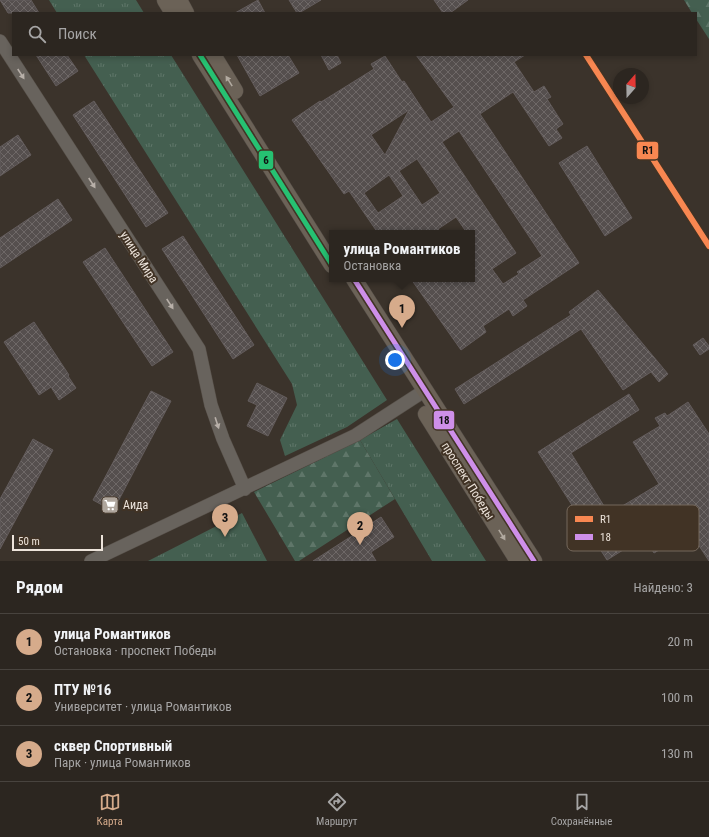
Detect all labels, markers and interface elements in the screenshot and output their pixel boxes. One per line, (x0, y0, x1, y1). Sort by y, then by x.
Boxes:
search box (12, 12, 697, 56)
icon: search (26, 23, 48, 45)
text: Поиск (58, 25, 97, 43)
one-way arrow (17, 68, 25, 79)
north arrow (613, 68, 649, 104)
one-way arrow (225, 76, 233, 86)
line badge: R1 (636, 141, 659, 160)
text: R1 (642, 144, 654, 157)
line badge: 6 (258, 150, 274, 170)
text: 6 (263, 154, 269, 167)
one-way arrow (88, 177, 95, 189)
street label: улица Мира (117, 229, 161, 286)
popup (329, 230, 475, 282)
text: улица Романтиков (344, 240, 460, 258)
text: Остановка (344, 258, 401, 273)
pin: 1 (389, 295, 415, 328)
one-way arrow (166, 299, 174, 309)
your location (385, 350, 405, 370)
line badge: 18 (433, 410, 455, 430)
text: 18 (438, 414, 450, 427)
one-way arrow (215, 417, 221, 429)
street label: проспект Победы (439, 440, 497, 522)
supermarket icon: Аида (100, 495, 120, 515)
place label: Аида (123, 498, 148, 512)
pin: 3 (212, 504, 238, 537)
legend (567, 505, 699, 551)
pin: 2 (347, 512, 373, 545)
text: R1 (600, 513, 611, 526)
one-way arrow (499, 529, 506, 541)
text: 18 (600, 531, 611, 544)
scale bar (12, 533, 103, 552)
text: 50 m (18, 535, 40, 548)
text: Рядом (16, 577, 63, 597)
text: Найдено: 3 (633, 580, 693, 595)
text: улица Романтиков (54, 625, 171, 643)
text: 1 (26, 634, 32, 649)
text: 20 m (667, 634, 693, 649)
text: Остановка · проспект Победы (54, 643, 217, 658)
text: ПТУ №16 (54, 681, 111, 699)
text: 2 (26, 690, 32, 705)
text: 100 m (661, 690, 693, 705)
text: Университет · улица Романтиков (54, 699, 232, 714)
text: сквер Спортивный (54, 737, 172, 755)
text: 3 (26, 746, 32, 761)
text: 130 m (661, 746, 693, 761)
text: Парк · улица Романтиков (54, 755, 191, 770)
tab: Карта (97, 791, 123, 828)
tab: Маршрут (316, 791, 357, 828)
tab: Сохранённые (551, 791, 612, 828)

